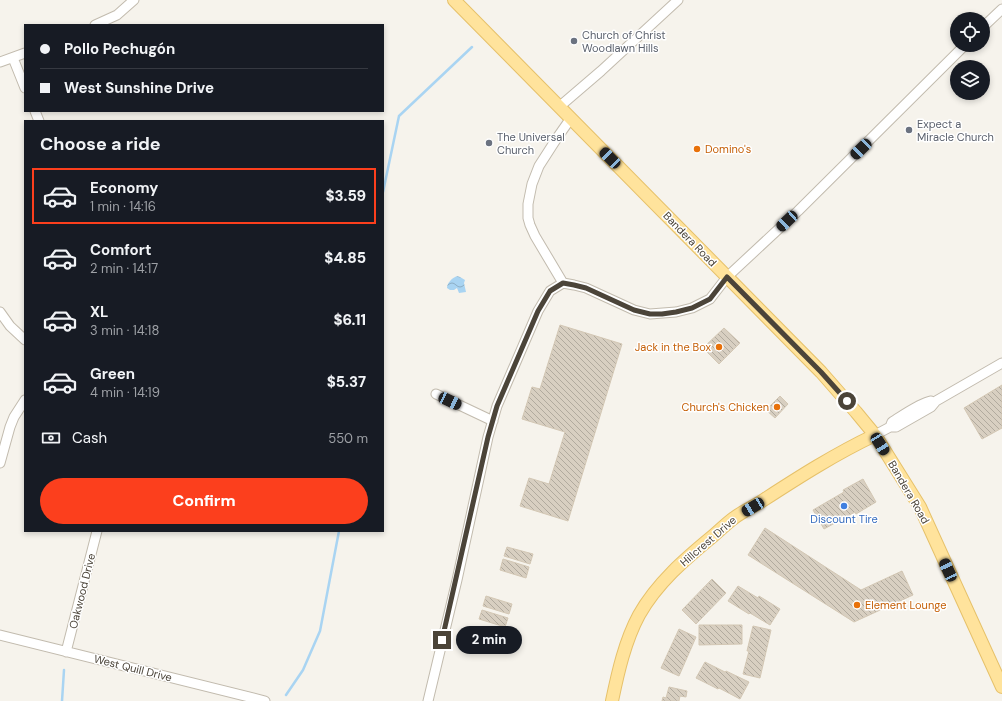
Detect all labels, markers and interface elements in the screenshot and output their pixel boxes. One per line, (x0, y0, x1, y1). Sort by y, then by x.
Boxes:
map controls (950, 12, 990, 100)
button: locate (950, 12, 990, 52)
place label: Church of Christ Woodlawn Hills (582, 28, 666, 55)
marker: Church of Christ Woodlawn Hills (569, 36, 579, 46)
text: Pollo Pechugón (64, 39, 175, 59)
button: layers (950, 60, 990, 100)
text: West Sunshine Drive (64, 78, 214, 98)
place label: Expect a Miracle Church (917, 117, 994, 144)
marker: Expect a Miracle Church (904, 125, 914, 135)
place label: The Universal Church (497, 130, 565, 157)
text: Choose a ride (40, 132, 161, 156)
car (848, 136, 874, 162)
marker: The Universal Church (484, 138, 494, 148)
place label: Domino's (705, 142, 751, 156)
marker: Domino's (692, 144, 702, 154)
car (597, 145, 623, 171)
icon: car (42, 178, 78, 214)
text: Economy (90, 178, 158, 198)
text: $3.59 (325, 186, 366, 206)
text: 1 min · 14:16 (90, 198, 156, 215)
car (774, 208, 800, 234)
street label: Bandera Road (660, 209, 720, 269)
icon: car (42, 240, 78, 276)
text: Comfort (90, 240, 151, 260)
text: $4.85 (324, 248, 366, 268)
text: 2 min · 14:17 (90, 260, 158, 277)
icon: car (42, 302, 78, 338)
text: XL (90, 302, 108, 322)
text: $6.11 (333, 310, 366, 330)
text: 3 min · 14:18 (90, 322, 159, 339)
place label: Jack in the Box (635, 340, 712, 354)
marker: Jack in the Box (714, 342, 724, 352)
icon: car (42, 364, 78, 400)
text: Green (90, 364, 135, 384)
text: $5.37 (327, 372, 366, 392)
text: 4 min · 14:19 (90, 384, 160, 401)
car (437, 390, 463, 412)
route start (838, 392, 856, 410)
place label: Church's Chicken (682, 400, 769, 414)
marker: Church's Chicken (772, 402, 782, 412)
icon: cash (40, 427, 62, 449)
text: Cash (72, 428, 107, 448)
text: 550 m (328, 430, 368, 447)
car (869, 431, 891, 457)
street label: Bandera Road (885, 458, 933, 526)
button: Confirm (40, 478, 368, 524)
car (740, 496, 766, 518)
marker: Discount Tire (839, 501, 849, 511)
place label: Discount Tire (810, 512, 878, 526)
street label: Hillcrest Drive (677, 513, 739, 569)
street label: Oakwood Drive (66, 552, 98, 630)
car (937, 557, 959, 583)
place label: Element Lounge (865, 598, 946, 612)
marker: Element Lounge (852, 600, 862, 610)
callout: 2 min (456, 626, 522, 654)
route end (433, 631, 451, 649)
text: 2 min (472, 631, 506, 648)
street label: West Quill Drive (92, 652, 174, 684)

